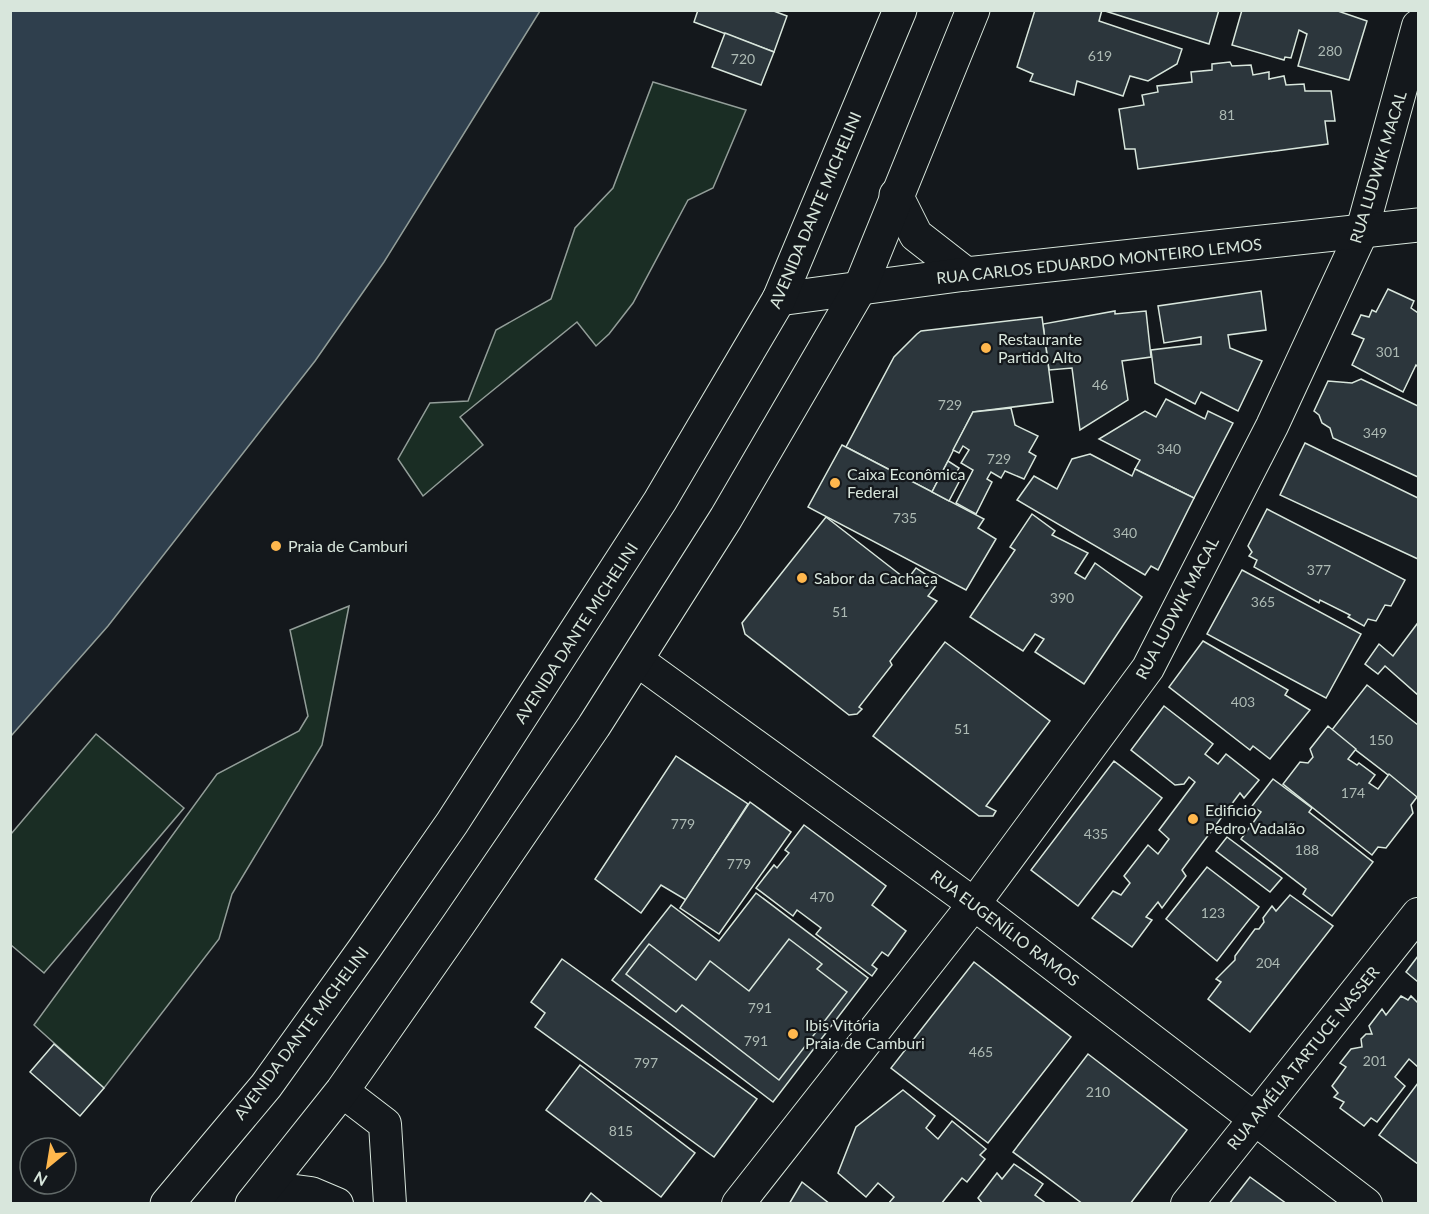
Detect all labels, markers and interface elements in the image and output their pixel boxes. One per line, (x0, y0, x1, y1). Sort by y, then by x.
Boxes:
house number: 280 (1318, 42, 1342, 59)
house number: 619 (1088, 47, 1112, 64)
house number: 720 (731, 50, 755, 67)
street label: RUA LUDWIK MACAL (1345, 88, 1410, 245)
house number: 81 (1219, 106, 1235, 123)
street label: AVENIDA DANTE MICHELINI (764, 109, 865, 311)
street label: RUA CARLOS EDUARDO MONTEIRO LEMOS (935, 234, 1263, 287)
place label: Restaurante Partido Alto (998, 329, 1082, 366)
marker: Restaurante Partido Alto (979, 341, 993, 355)
house number: 301 (1376, 343, 1400, 360)
house number: 46 (1092, 376, 1108, 393)
house number: 729 (938, 396, 962, 413)
house number: 349 (1363, 424, 1387, 441)
house number: 340 (1157, 440, 1181, 457)
house number: 729 (987, 450, 1011, 467)
place label: Caixa Econômica Federal (847, 464, 966, 501)
marker: Caixa Econômica Federal (828, 476, 842, 490)
house number: 735 (893, 509, 917, 526)
house number: 340 (1113, 524, 1137, 541)
street label: RUA LUDWIK MACAL (1131, 533, 1222, 682)
place label: Praia de Camburi (288, 536, 408, 555)
marker: Praia de Camburi (269, 539, 283, 553)
street label: AVENIDA DANTE MICHELINI (510, 539, 641, 727)
house number: 377 (1307, 561, 1331, 578)
place label: Sabor da Cachaça (814, 568, 938, 587)
marker: Sabor da Cachaça (795, 571, 809, 585)
house number: 390 (1050, 589, 1074, 606)
house number: 365 (1251, 593, 1275, 610)
house number: 51 (832, 603, 848, 620)
house number: 403 (1231, 693, 1255, 710)
house number: 51 (954, 720, 970, 737)
house number: 150 (1369, 731, 1393, 748)
house number: 174 (1341, 784, 1365, 801)
place label: Edificio Pedro Vadalão (1205, 800, 1305, 837)
marker: Edificio Pedro Vadalão (1186, 812, 1200, 826)
house number: 779 (671, 815, 695, 832)
house number: 435 (1084, 825, 1108, 842)
house number: 188 (1295, 841, 1319, 858)
house number: 779 (727, 855, 751, 872)
street label: RUA EUGENÍLIO RAMOS (927, 865, 1083, 990)
house number: 470 (810, 888, 834, 905)
house number: 123 (1201, 904, 1225, 921)
street label: AVENIDA DANTE MICHELINI (229, 943, 372, 1123)
house number: 204 (1256, 954, 1280, 971)
street label: RUA AMÉLIA TARTUCE NASSER (1223, 962, 1383, 1153)
house number: 791 (748, 999, 772, 1016)
place label: Ibis Vitória Praia de Camburi (805, 1015, 925, 1052)
marker: Ibis Vitória Praia de Camburi (786, 1027, 800, 1041)
house number: 791 (744, 1032, 768, 1049)
house number: 465 (969, 1043, 993, 1060)
house number: 201 (1363, 1052, 1387, 1069)
house number: 797 (634, 1054, 658, 1071)
house number: 210 (1086, 1083, 1110, 1100)
house number: 815 (609, 1122, 633, 1139)
north arrow (18, 1136, 78, 1196)
text: N (30, 1168, 50, 1191)

